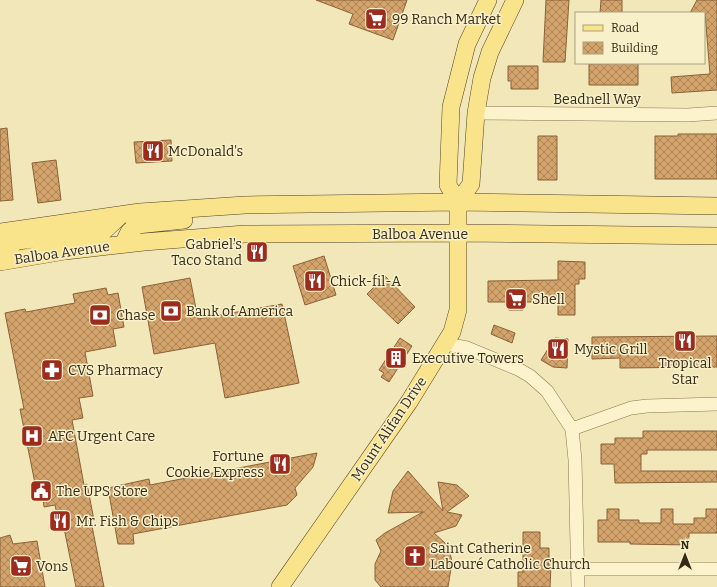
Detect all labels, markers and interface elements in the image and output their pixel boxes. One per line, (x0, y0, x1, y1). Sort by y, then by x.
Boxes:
supermarket icon: 99 Ranch Market (363, 6, 389, 32)
place label: 99 Ranch Market (392, 11, 501, 28)
legend (575, 12, 705, 64)
text: Road (611, 21, 639, 35)
text: Building (611, 41, 658, 55)
street label: Beadnell Way (553, 91, 641, 108)
restaurant icon: McDonald's (140, 138, 166, 164)
place label: McDonald's (168, 143, 243, 160)
street label: Balboa Avenue (372, 226, 468, 243)
place label: Gabriel's Taco Stand (171, 236, 242, 269)
street label: Balboa Avenue (13, 238, 111, 268)
restaurant icon: Gabriel's Taco Stand (244, 239, 270, 265)
restaurant icon: Chick-fil-A (302, 268, 328, 294)
place label: Chick-fil-A (330, 273, 401, 290)
supermarket icon: Shell (503, 286, 529, 312)
place label: Shell (532, 291, 565, 308)
bank icon: Bank of America (158, 298, 184, 324)
bank icon: Chase (87, 302, 113, 328)
place label: Bank of America (186, 303, 293, 320)
place label: Chase (116, 307, 155, 324)
restaurant icon: Tropical Star (672, 328, 698, 354)
restaurant icon: Mystic Grill (545, 336, 571, 362)
place label: Mystic Grill (574, 341, 648, 358)
building icon: Executive Towers (383, 345, 409, 371)
place label: Executive Towers (412, 350, 524, 367)
place label: Tropical Star (659, 355, 711, 388)
pharmacy icon: CVS Pharmacy (39, 357, 65, 383)
place label: CVS Pharmacy (68, 362, 163, 379)
street label: Mount Alifan Drive (348, 374, 430, 484)
hospital icon: AFC Urgent Care (19, 423, 45, 449)
place label: AFC Urgent Care (48, 428, 155, 445)
place label: Fortune Cookie Express (166, 448, 264, 481)
restaurant icon: Fortune Cookie Express (267, 451, 293, 477)
public building icon: The UPS Store (28, 478, 54, 504)
place label: The UPS Store (56, 483, 148, 500)
restaurant icon: Mr. Fish & Chips (47, 508, 73, 534)
place label: Mr. Fish & Chips (76, 513, 179, 530)
north arrow (665, 535, 705, 575)
text: N (681, 539, 690, 552)
place label: Saint Catherine Labouré Catholic Church (430, 540, 590, 573)
church icon: Saint Catherine Labouré Catholic Church (402, 543, 428, 569)
supermarket icon: Vons (8, 553, 34, 579)
place label: Vons (36, 558, 68, 575)

